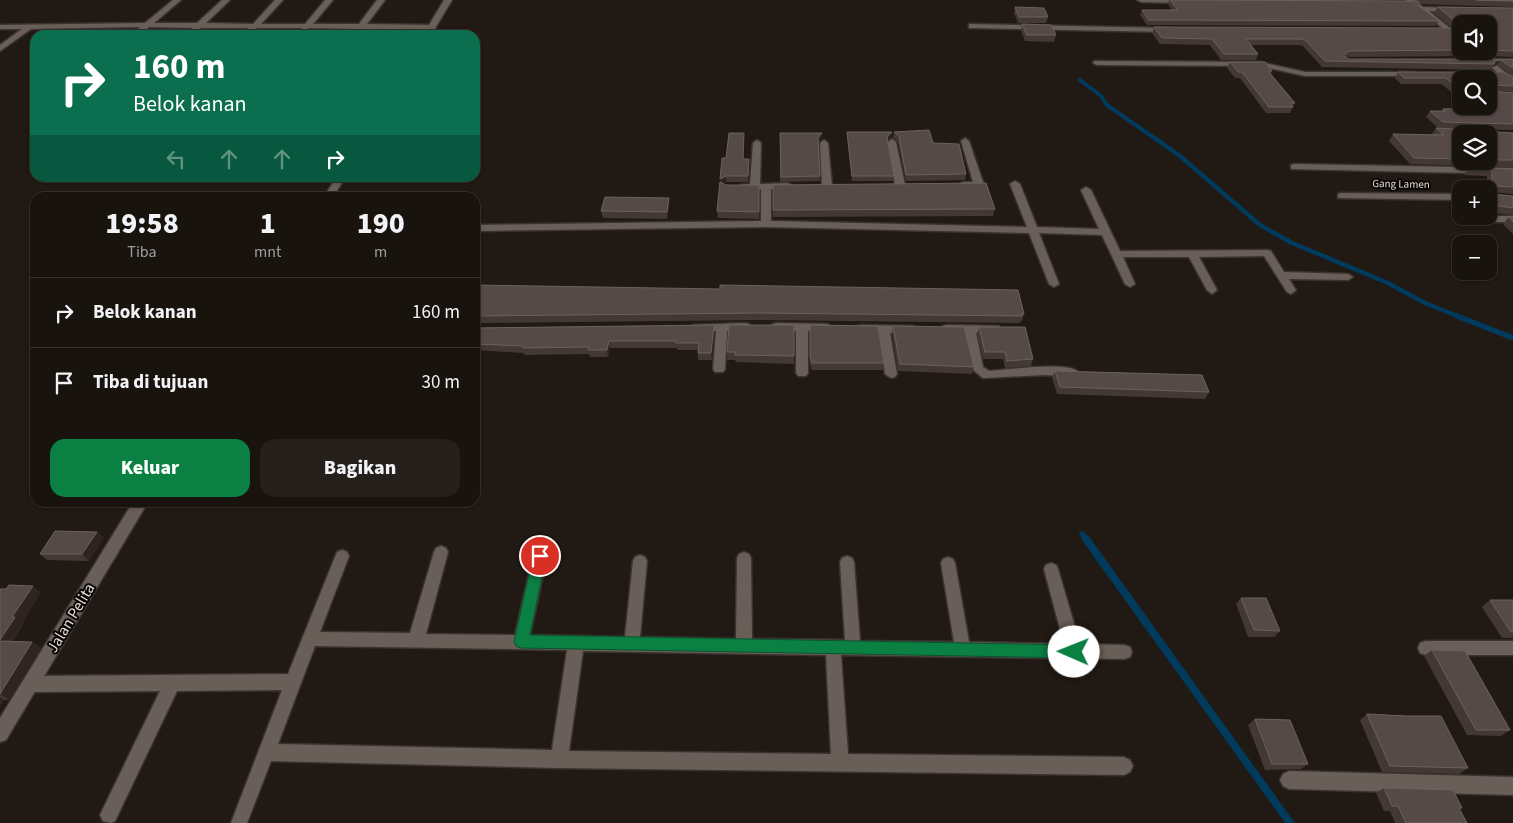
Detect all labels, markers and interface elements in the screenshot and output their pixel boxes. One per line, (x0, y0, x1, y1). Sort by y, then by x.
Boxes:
map controls (1452, 15, 1497, 280)
button: sound (1452, 15, 1497, 60)
text: 160 m (133, 42, 225, 92)
icon: right (50, 50, 115, 115)
button: search (1452, 70, 1497, 115)
text: Belok kanan (133, 88, 247, 120)
button: layers (1452, 125, 1497, 170)
icon: left (162, 145, 190, 173)
icon: ahead (215, 145, 243, 173)
icon: ahead (268, 145, 296, 173)
icon: right (321, 145, 349, 173)
street label: Gang Lamen (1372, 176, 1430, 192)
button: + (1452, 180, 1497, 225)
text: 19:58 (105, 202, 179, 245)
text: 1 (260, 202, 276, 245)
text: 190 (357, 202, 405, 245)
button: − (1452, 235, 1497, 280)
text: Tiba (127, 241, 157, 263)
text: mnt (254, 241, 281, 263)
text: m (374, 241, 387, 263)
icon: right (50, 299, 78, 327)
text: Belok kanan (93, 299, 197, 326)
text: 160 m (412, 299, 460, 326)
icon: arrive (50, 369, 78, 397)
text: Tiba di tujuan (93, 369, 208, 396)
text: 30 m (422, 369, 460, 396)
button: Keluar (50, 439, 250, 497)
button: Bagikan (260, 439, 460, 497)
pin (519, 535, 561, 577)
icon: arrive (526, 542, 554, 570)
street label: Jalan Pelita (42, 579, 100, 657)
position arrow (1047, 625, 1099, 677)

